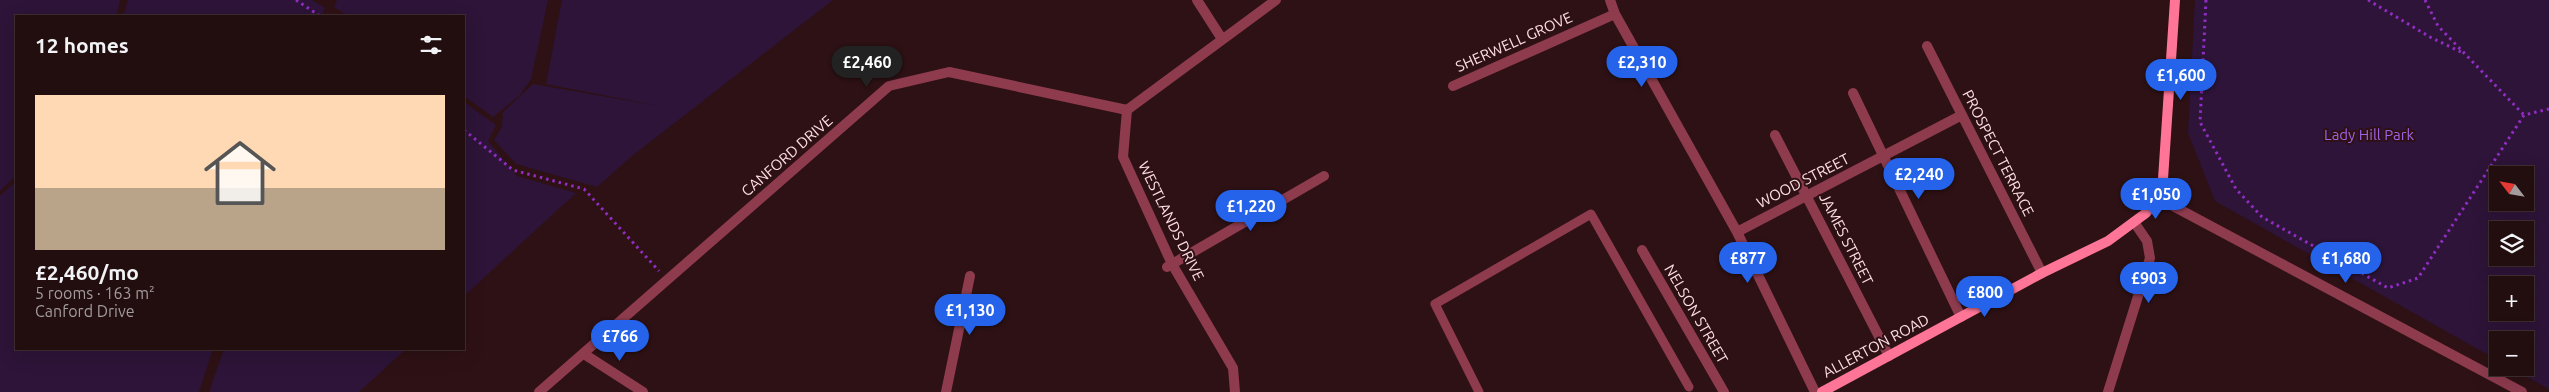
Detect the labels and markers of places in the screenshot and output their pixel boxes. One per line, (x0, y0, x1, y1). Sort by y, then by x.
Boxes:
pin: £2,460 (826, 46, 908, 88)
pin: £2,310 (1601, 46, 1683, 88)
pin: £1,600 (2140, 58, 2222, 101)
pin: £2,240 (1878, 158, 1960, 200)
pin: £1,050 (2115, 178, 2197, 220)
pin: £1,220 (1210, 190, 1292, 232)
pin: £877 (1718, 242, 1778, 284)
pin: £1,680 (2305, 242, 2387, 284)
pin: £903 (2119, 262, 2179, 304)
pin: £800 (1955, 276, 2015, 318)
pin: £1,130 (929, 294, 1011, 336)
pin: £766 (590, 320, 650, 362)

